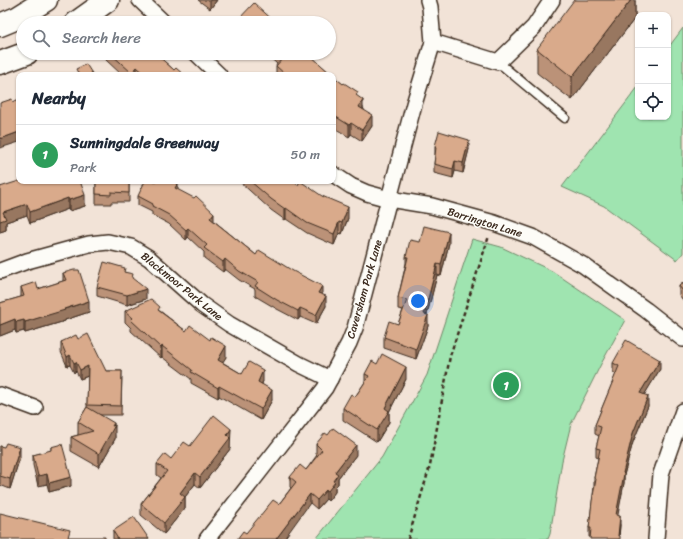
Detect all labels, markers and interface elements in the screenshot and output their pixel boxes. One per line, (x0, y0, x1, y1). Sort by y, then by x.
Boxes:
map controls (635, 12, 671, 120)
button: + (635, 12, 671, 48)
search box (16, 16, 336, 60)
text: Search here (62, 25, 141, 51)
icon: search (30, 27, 52, 49)
button: − (635, 48, 671, 84)
text: Nearby (32, 83, 86, 113)
button: locate (635, 84, 671, 120)
text: Sunningdale Greenway (70, 130, 219, 156)
text: 1 (42, 143, 48, 166)
text: 50 m (290, 143, 320, 166)
text: Park (70, 156, 97, 179)
street label: Barrington Lane (445, 202, 525, 243)
street label: Caversham Park Lane (341, 237, 388, 341)
street label: Blackmoor Park Lane (136, 247, 227, 326)
your location (408, 291, 428, 311)
pin: 1 (493, 370, 519, 400)

